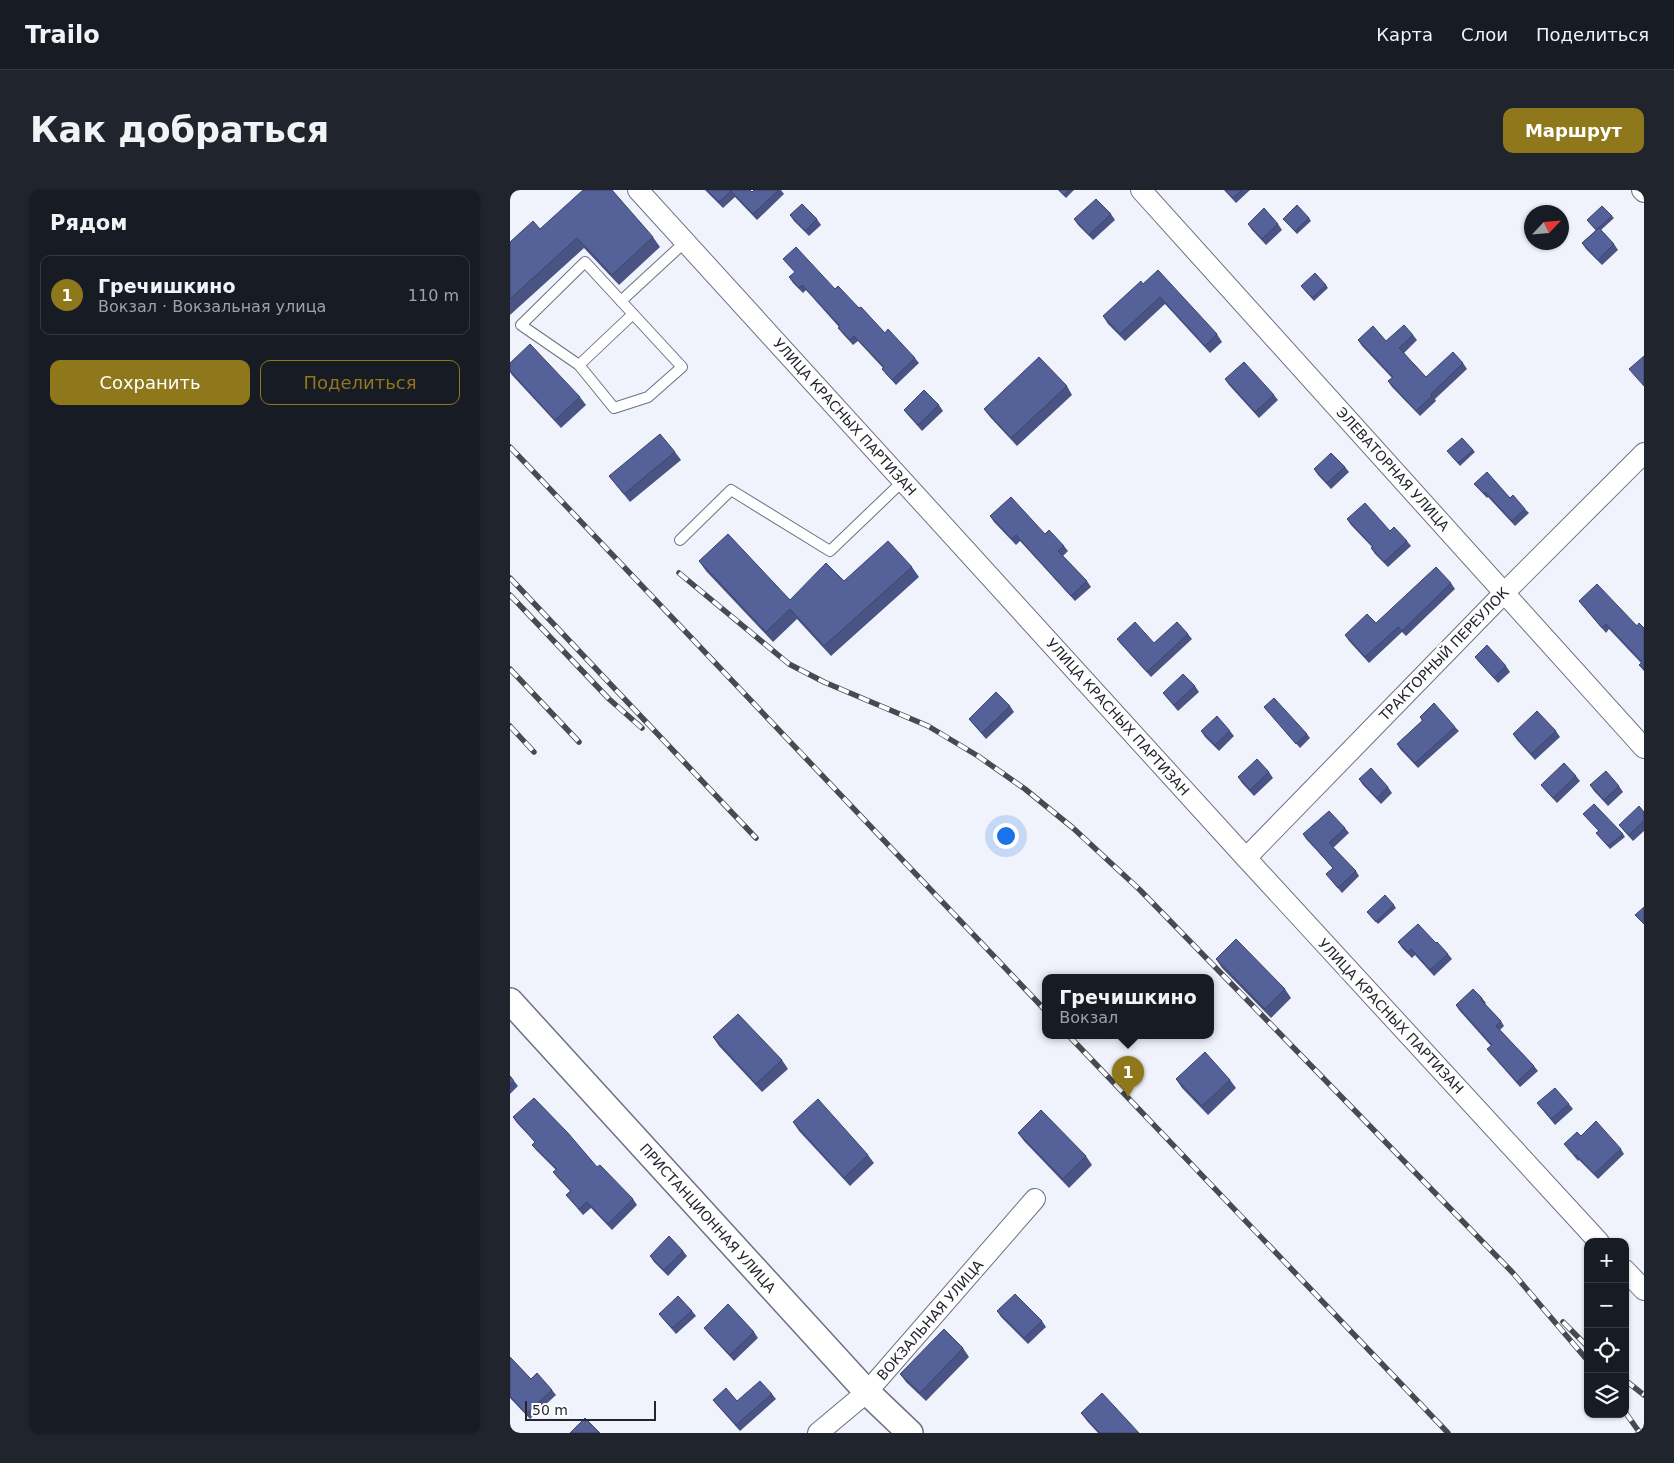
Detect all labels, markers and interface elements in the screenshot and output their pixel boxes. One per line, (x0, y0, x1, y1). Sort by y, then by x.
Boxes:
text: Trailo (25, 21, 100, 49)
text: Карта (1376, 24, 1433, 45)
text: Слои (1461, 24, 1508, 45)
text: Поделиться (1536, 24, 1649, 45)
button: Маршрут (1503, 108, 1644, 153)
text: Как добраться (30, 110, 329, 150)
north arrow (1524, 205, 1569, 250)
text: Рядом (50, 211, 127, 235)
text: Гречишкино (98, 275, 236, 297)
text: 1 (61, 286, 73, 305)
text: 110 m (408, 286, 459, 305)
text: Вокзал · Вокзальная улица (98, 297, 326, 316)
street label: УЛИЦА КРАСНЫХ ПАРТИЗАН (770, 335, 920, 499)
button: Сохранить (50, 360, 250, 405)
button: Поделиться (260, 360, 460, 405)
street label: ЭЛЕВАТОРНАЯ УЛИЦА (1333, 404, 1453, 534)
street label: ТРАКТОРНЫЙ ПЕРЕУЛОК (1375, 583, 1512, 725)
street label: УЛИЦА КРАСНЫХ ПАРТИЗАН (1043, 635, 1193, 799)
your location (993, 823, 1019, 849)
street label: УЛИЦА КРАСНЫХ ПАРТИЗАН (1315, 935, 1467, 1097)
popup (1042, 974, 1214, 1039)
text: Гречишкино (1059, 986, 1197, 1008)
text: Вокзал (1059, 1008, 1118, 1027)
pin: 1 (1112, 1056, 1144, 1097)
street label: ПРИСТАНЦИОННАЯ УЛИЦА (637, 1140, 779, 1296)
map controls (1584, 1238, 1629, 1418)
button: + (1584, 1238, 1629, 1283)
street label: ВОКЗАЛЬНАЯ УЛИЦА (874, 1257, 987, 1383)
button: − (1584, 1283, 1629, 1328)
button: locate (1584, 1328, 1629, 1373)
button: layers (1584, 1373, 1629, 1418)
scale bar (525, 1398, 656, 1421)
text: 50 m (532, 1402, 568, 1418)

